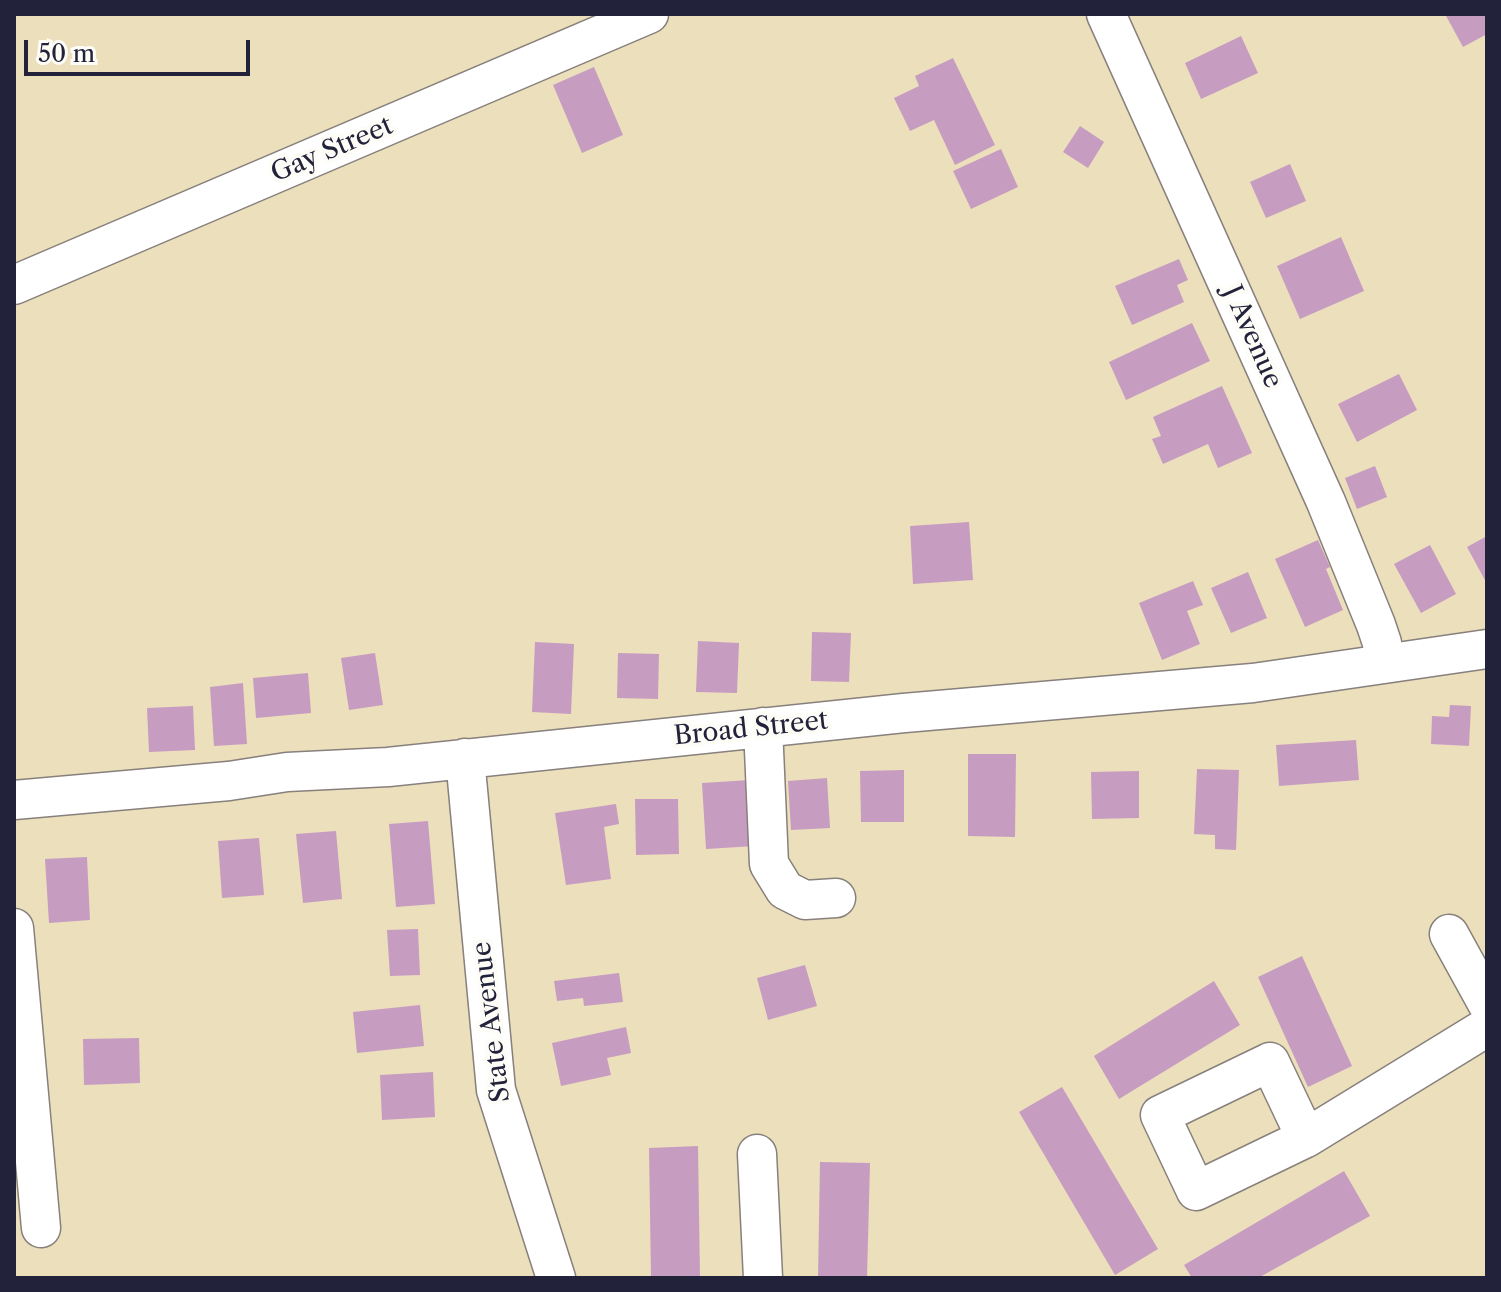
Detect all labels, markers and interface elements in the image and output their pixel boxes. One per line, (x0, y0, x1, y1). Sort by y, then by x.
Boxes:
scale bar (28, 24, 254, 74)
text: 50 m (38, 39, 95, 68)
street label: Gay Street (266, 110, 398, 190)
street label: J Avenue (1216, 281, 1288, 393)
street label: Broad Street (672, 705, 830, 753)
street label: State Avenue (467, 940, 517, 1104)

